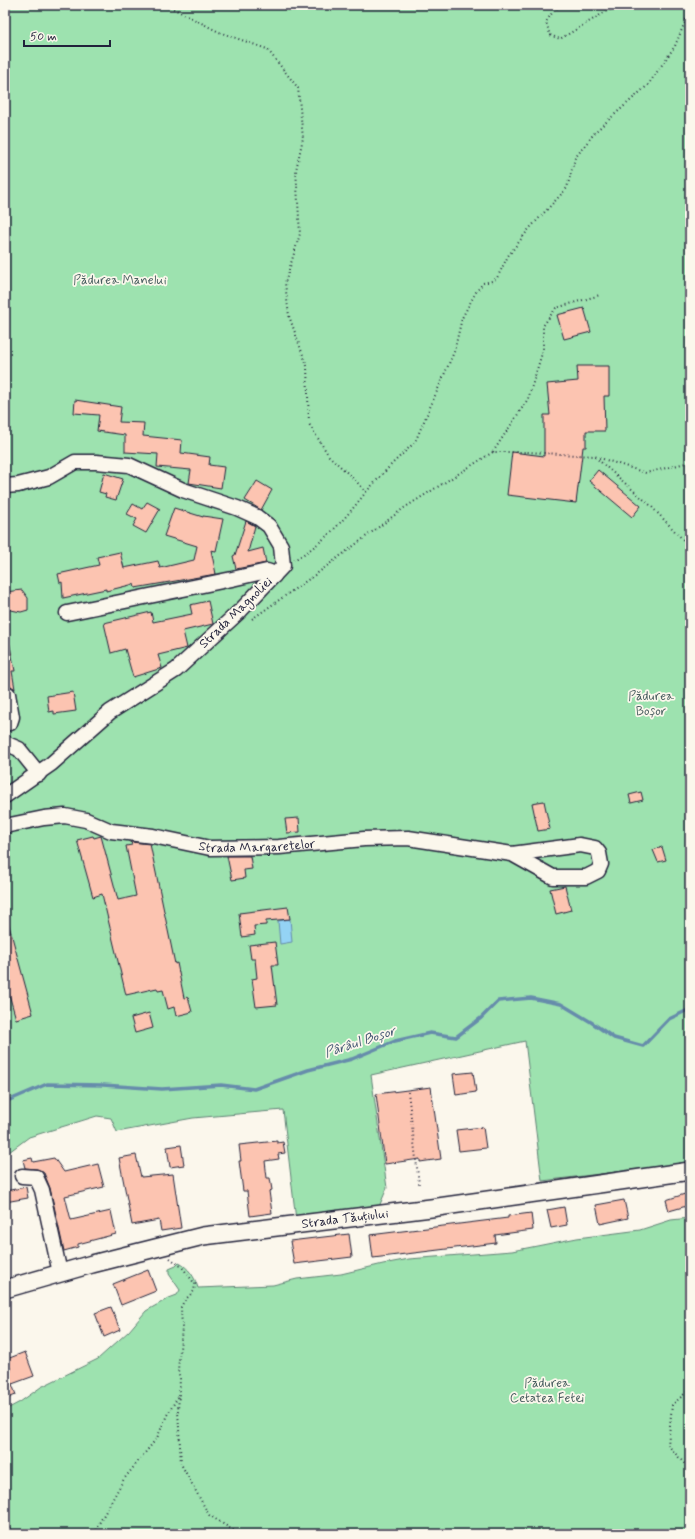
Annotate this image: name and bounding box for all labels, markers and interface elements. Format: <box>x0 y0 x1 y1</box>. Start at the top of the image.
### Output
scale bar <box>24 22 110 48</box>
text: 50 m <box>30 29 57 45</box>
park label: Pădurea Manelui <box>73 272 167 289</box>
street label: Strada Magnoliei <box>196 574 277 653</box>
park label: Pădurea Boșor <box>628 688 674 720</box>
street label: Strada Margaretelor <box>197 835 316 856</box>
water label: Pârâul Boșor <box>322 1021 400 1062</box>
street label: Strada Tăuțiului <box>300 1205 390 1232</box>
park label: Pădurea Cetatea Fetei <box>510 1375 584 1407</box>

